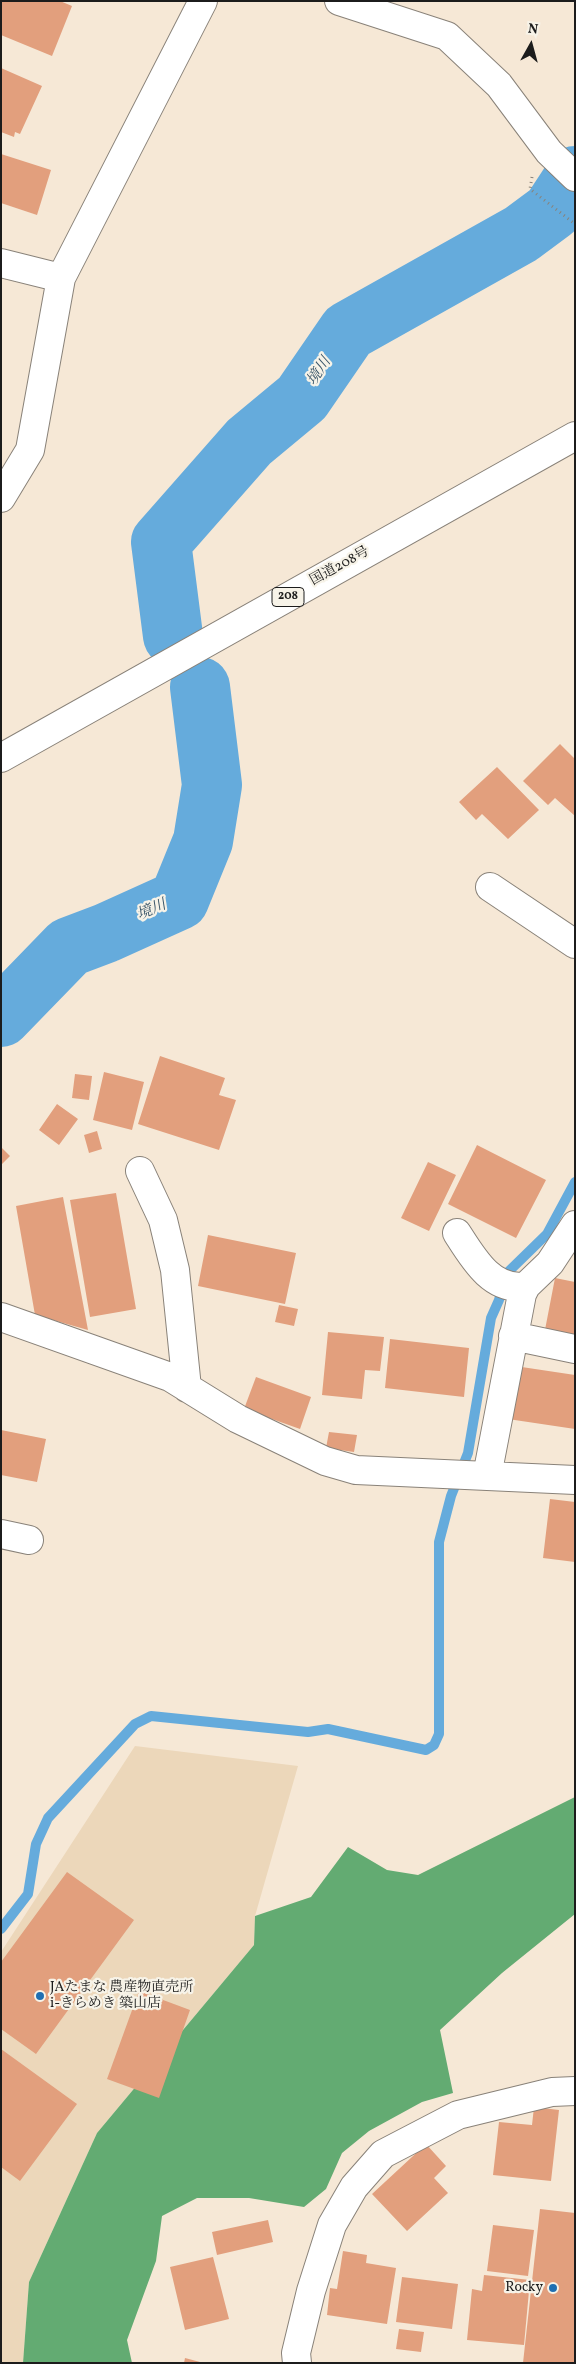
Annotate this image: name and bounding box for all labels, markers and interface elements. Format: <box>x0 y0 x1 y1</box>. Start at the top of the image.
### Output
north arrow <box>506 20 556 70</box>
text: N <box>527 20 539 40</box>
water label: 境川 <box>304 355 336 389</box>
street label: 国道208号 <box>308 544 372 590</box>
road number: 208 <box>272 588 304 606</box>
water label: 境川 <box>135 897 169 925</box>
place label: JAたまな 農産物直売所 i-きらめき 築山店 <box>50 1980 193 2012</box>
marker: JAたまな 農産物直売所 i-きらめき 築山店 <box>34 1990 46 2002</box>
place label: Rocky <box>505 2280 543 2296</box>
marker: Rocky <box>547 2282 559 2294</box>

